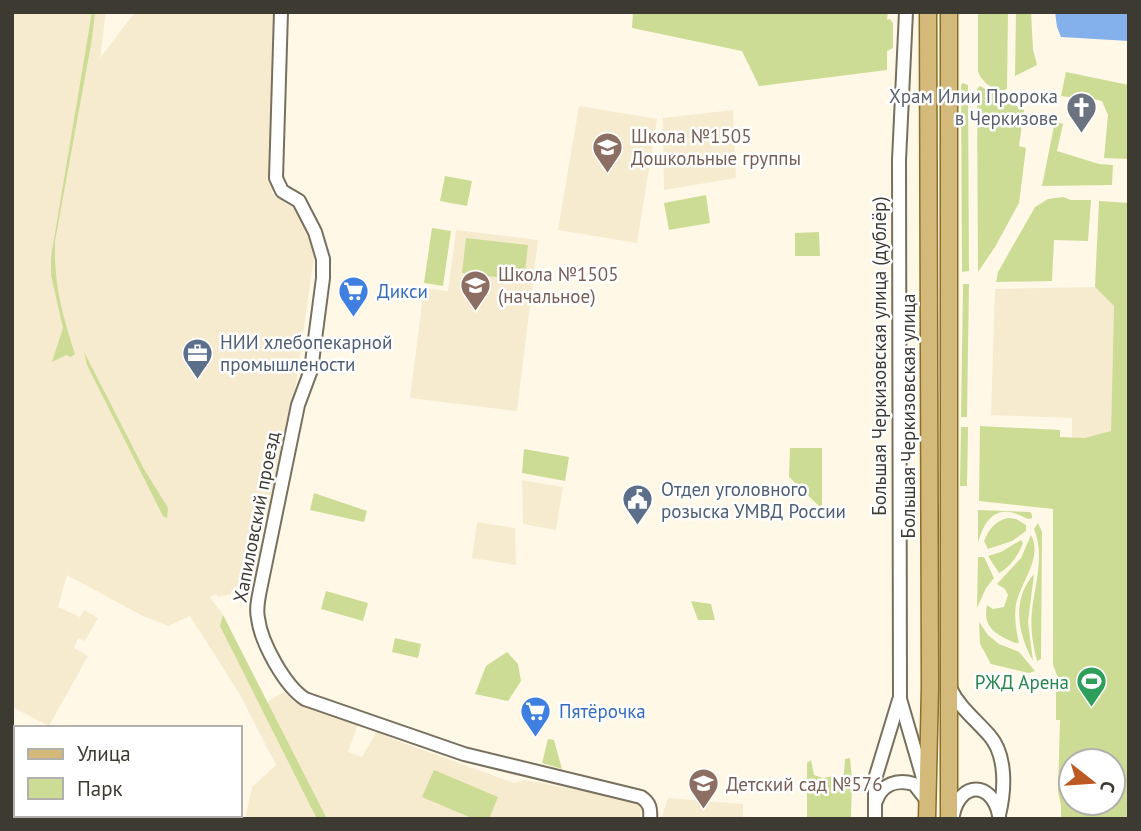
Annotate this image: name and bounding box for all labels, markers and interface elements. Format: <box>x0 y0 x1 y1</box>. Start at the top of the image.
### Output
place label: Храм Илии Пророка в Черкизове <box>889 84 1058 130</box>
church icon: Храм Илии Пророка в Черкизове <box>1064 90 1098 134</box>
place label: Школа №1505 Дошкольные группы <box>631 124 801 170</box>
school or university icon: Школа №1505 Дошкольные группы <box>591 130 625 174</box>
street label: Большая Черкизовская улица (дублёр) <box>867 196 891 516</box>
place label: Школа №1505 (начальное) <box>498 262 619 308</box>
school or university icon: Школа №1505 (начальное) <box>458 268 492 312</box>
supermarket icon: Дикси <box>337 274 371 318</box>
place label: Дикси <box>377 279 428 303</box>
street label: Большая Черкизовская улица <box>896 294 920 538</box>
place label: НИИ хлебопекарной промышлености <box>220 330 392 376</box>
office icon: НИИ хлебопекарной промышлености <box>180 336 214 380</box>
street label: Хапиловский проезд <box>228 430 284 604</box>
place label: Отдел уголовного розыска УМВД России <box>661 477 846 523</box>
public building icon: Отдел уголовного розыска УМВД России <box>621 483 655 527</box>
sports icon: РЖД Арена <box>1075 665 1109 709</box>
place label: РЖД Арена <box>975 670 1069 694</box>
supermarket icon: Пятёрочка <box>519 694 553 738</box>
place label: Пятёрочка <box>559 699 646 723</box>
legend <box>14 726 242 817</box>
text: Улица <box>77 740 131 767</box>
north arrow <box>1057 747 1127 817</box>
school or university icon: Детский сад №576 <box>686 767 720 811</box>
place label: Детский сад №576 <box>726 772 883 796</box>
text: Парк <box>77 775 123 802</box>
text: С <box>1095 778 1121 796</box>

